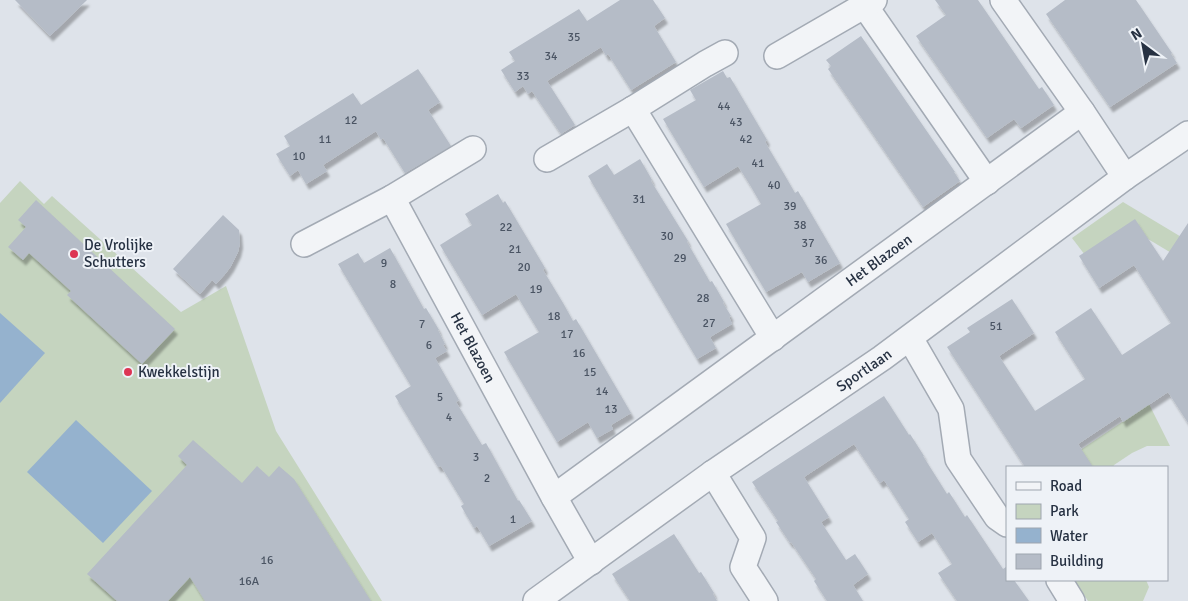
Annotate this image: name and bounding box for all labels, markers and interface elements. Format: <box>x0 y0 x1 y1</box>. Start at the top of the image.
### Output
north arrow <box>1118 20 1168 70</box>
text: N <box>1128 25 1145 44</box>
house number: 35 <box>568 30 580 45</box>
house number: 34 <box>545 49 558 64</box>
house number: 33 <box>517 69 529 84</box>
house number: 44 <box>718 99 731 114</box>
house number: 12 <box>345 113 357 128</box>
house number: 43 <box>730 115 742 130</box>
house number: 11 <box>319 132 331 147</box>
house number: 42 <box>740 132 752 147</box>
house number: 10 <box>293 149 305 164</box>
house number: 41 <box>752 156 764 171</box>
house number: 40 <box>768 178 780 193</box>
house number: 31 <box>633 192 645 207</box>
house number: 39 <box>784 199 796 214</box>
house number: 38 <box>794 218 806 233</box>
house number: 22 <box>500 220 512 235</box>
house number: 30 <box>661 229 673 244</box>
street label: Het Blazoen <box>842 230 915 290</box>
place label: De Vrolijke Schutters <box>84 236 153 271</box>
house number: 37 <box>802 236 814 251</box>
house number: 21 <box>509 242 521 257</box>
marker: De Vrolijke Schutters <box>68 248 80 260</box>
house number: 29 <box>674 251 686 266</box>
house number: 36 <box>815 253 827 268</box>
house number: 9 <box>381 256 387 271</box>
house number: 20 <box>518 260 530 275</box>
house number: 8 <box>390 277 396 292</box>
house number: 19 <box>530 282 542 297</box>
house number: 28 <box>697 291 709 306</box>
street label: Het Blazoen <box>447 309 499 386</box>
house number: 18 <box>548 309 560 324</box>
house number: 27 <box>703 316 715 331</box>
house number: 7 <box>419 317 425 332</box>
house number: 51 <box>990 319 1002 334</box>
house number: 17 <box>561 327 573 342</box>
house number: 6 <box>426 338 432 353</box>
street label: Sportlaan <box>833 345 895 395</box>
house number: 16 <box>573 346 585 361</box>
place label: Kwekkelstijn <box>138 363 220 381</box>
house number: 15 <box>584 365 596 380</box>
marker: Kwekkelstijn <box>122 366 134 378</box>
house number: 14 <box>596 384 609 399</box>
house number: 5 <box>437 390 443 405</box>
house number: 13 <box>605 402 617 417</box>
house number: 4 <box>446 410 453 425</box>
house number: 3 <box>473 450 479 465</box>
legend <box>1006 466 1168 581</box>
house number: 2 <box>484 471 490 486</box>
text: Road <box>1050 477 1082 495</box>
text: Park <box>1050 502 1079 520</box>
house number: 1 <box>510 512 516 527</box>
text: Water <box>1050 527 1088 545</box>
text: Building <box>1050 552 1104 570</box>
house number: 16 <box>261 553 273 568</box>
house number: 16A <box>239 574 260 589</box>

